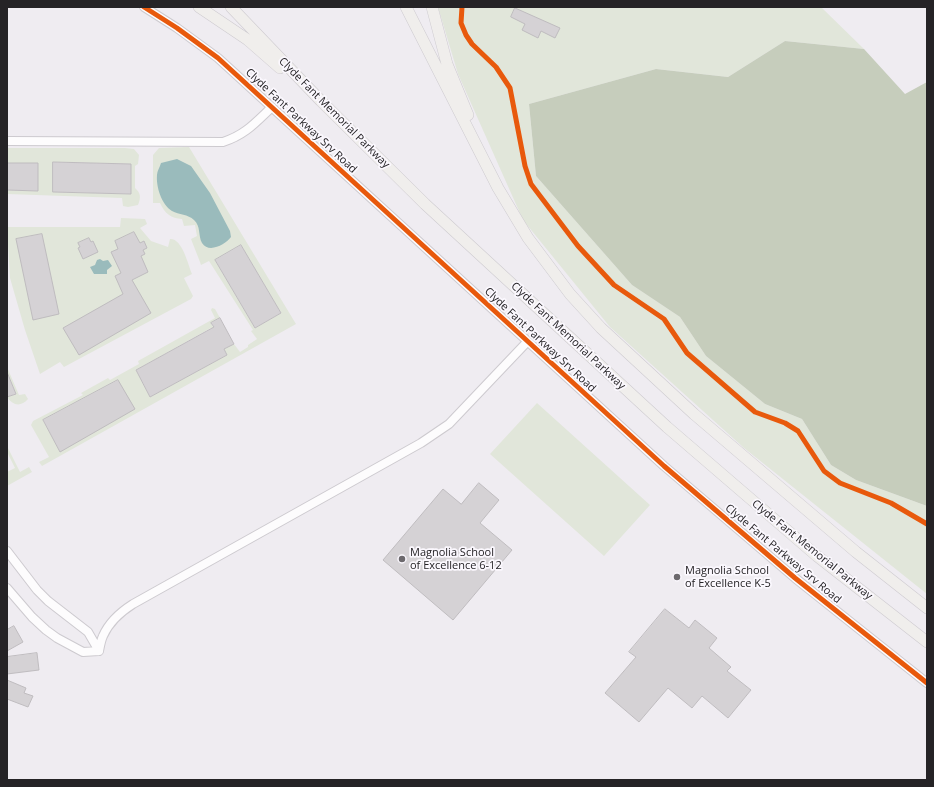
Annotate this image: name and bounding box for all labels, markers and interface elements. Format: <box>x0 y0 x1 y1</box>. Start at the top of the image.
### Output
street label: Clyde Fant Memorial Parkway <box>276 55 392 171</box>
street label: Clyde Fant Parkway Srv Road <box>243 66 359 176</box>
street label: Clyde Fant Memorial Parkway <box>508 280 628 392</box>
street label: Clyde Fant Parkway Srv Road <box>482 285 598 395</box>
street label: Clyde Fant Memorial Parkway <box>749 497 875 603</box>
street label: Clyde Fant Parkway Srv Road <box>722 502 844 606</box>
place label: Magnolia School of Excellence 6-12 <box>410 546 502 572</box>
marker: Magnolia School of Excellence 6-12 <box>397 554 407 564</box>
place label: Magnolia School of Excellence K-5 <box>685 564 771 590</box>
marker: Magnolia School of Excellence K-5 <box>672 572 682 582</box>

